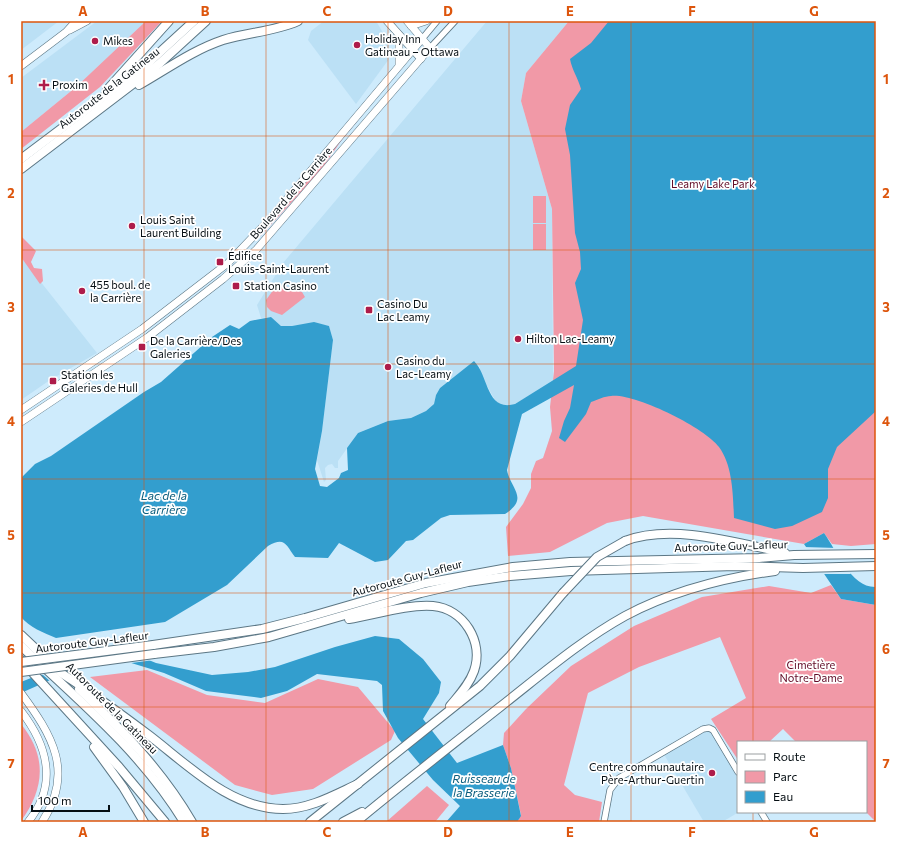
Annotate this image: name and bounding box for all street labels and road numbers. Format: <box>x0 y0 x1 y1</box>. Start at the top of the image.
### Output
street label: Autoroute de la Gatineau <box>56 44 162 131</box>
street label: Boulevard de la Carrière <box>247 144 334 241</box>
street label: Autoroute Guy-Lafleur <box>674 537 789 554</box>
street label: Autoroute Guy-Lafleur <box>350 556 464 599</box>
street label: Autoroute Guy-Lafleur <box>35 628 150 655</box>
street label: Autoroute de la Gatineau <box>64 659 161 756</box>

